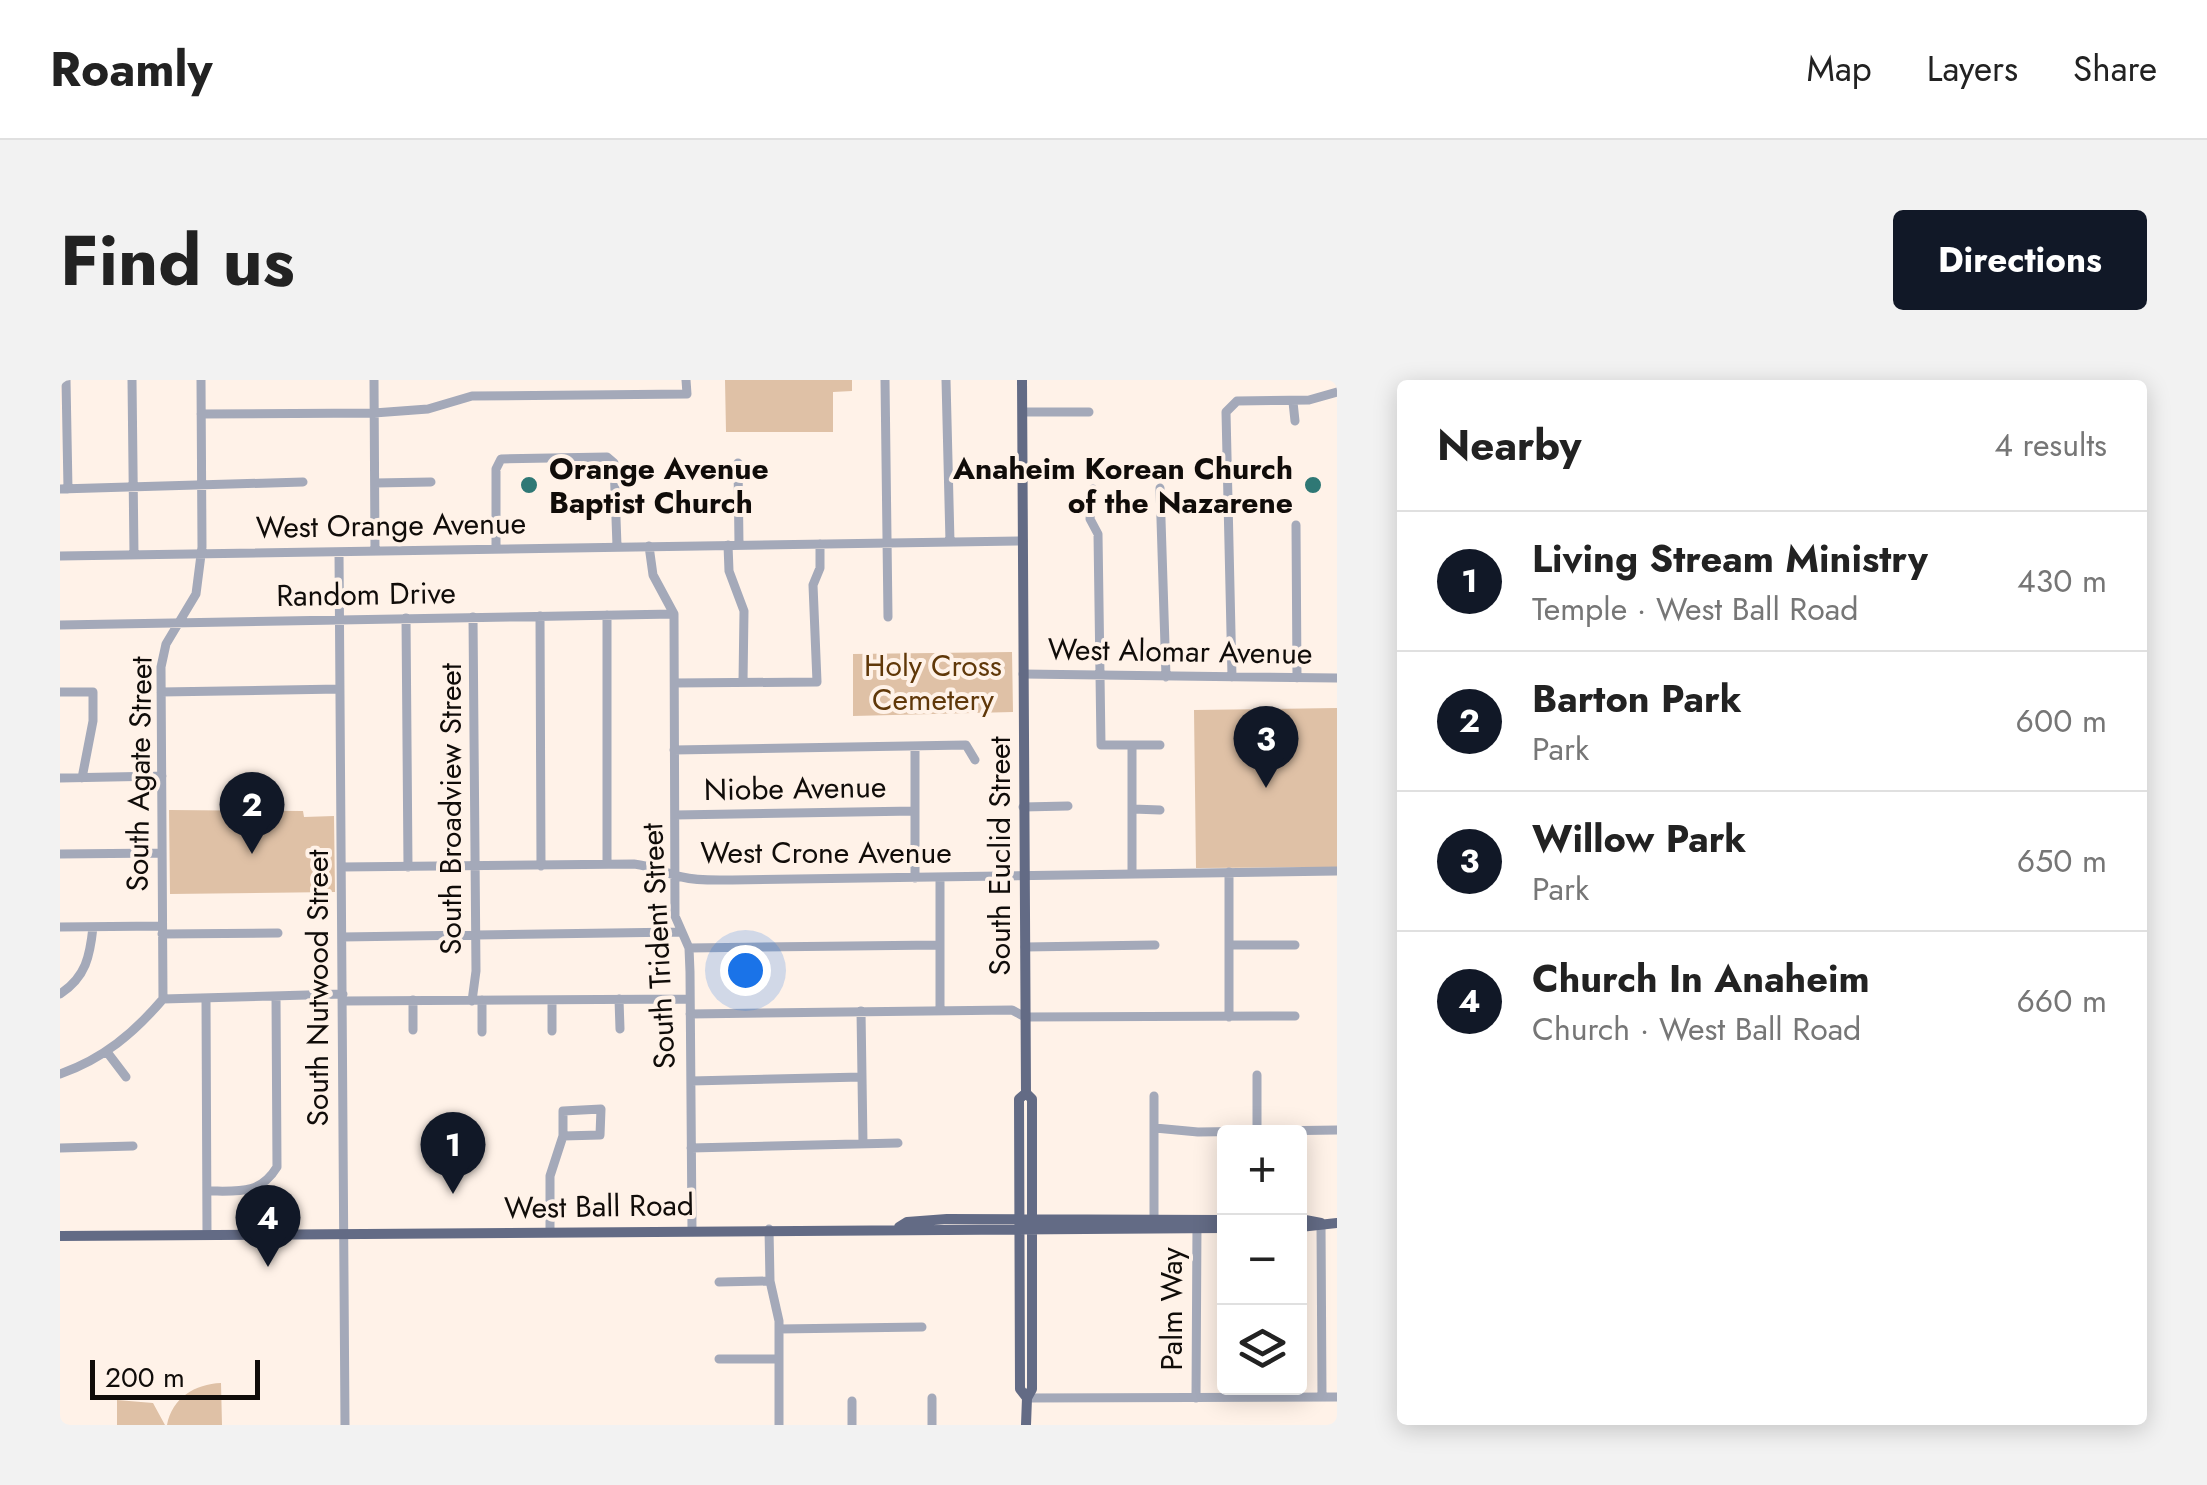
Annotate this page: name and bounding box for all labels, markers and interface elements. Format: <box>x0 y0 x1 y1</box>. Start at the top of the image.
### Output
text: Roamly <box>50 35 213 104</box>
text: Map <box>1807 44 1872 94</box>
text: Layers <box>1927 44 2018 94</box>
text: Share <box>2073 44 2157 94</box>
text: Find us <box>60 210 295 311</box>
button: Directions <box>1893 210 2147 310</box>
text: Nearby <box>1437 415 1581 476</box>
text: 4 results <box>1994 422 2107 468</box>
place label: Orange Avenue Baptist Church <box>549 447 769 524</box>
place label: Anaheim Korean Church of the Nazarene <box>952 447 1293 524</box>
marker: Orange Avenue Baptist Church <box>518 474 540 496</box>
marker: Anaheim Korean Church of the Nazarene <box>1302 474 1324 496</box>
street label: West Orange Avenue <box>256 501 526 549</box>
text: Living Stream Ministry <box>1532 531 1928 586</box>
text: 1 <box>1461 558 1478 604</box>
text: 430 m <box>2017 558 2107 604</box>
street label: Random Drive <box>276 571 456 617</box>
text: Temple · West Ball Road <box>1532 586 1858 632</box>
street label: West Alomar Avenue <box>1047 627 1313 675</box>
park label: Holy Cross Cemetery <box>864 644 1002 721</box>
street label: South Agate Street <box>115 655 163 892</box>
street label: South Broadview Street <box>429 662 472 955</box>
text: Barton Park <box>1532 671 1742 726</box>
text: 2 <box>1459 698 1480 744</box>
text: 600 m <box>2016 698 2107 744</box>
pin: 3 <box>1234 706 1298 788</box>
text: Park <box>1532 726 1589 772</box>
street label: South Euclid Street <box>978 735 1021 976</box>
street label: Niobe Avenue <box>703 765 887 811</box>
pin: 2 <box>220 772 284 854</box>
text: Willow Park <box>1532 811 1746 866</box>
street label: South Trident Street <box>630 821 686 1070</box>
street label: West Crone Avenue <box>700 831 952 874</box>
text: 3 <box>1460 838 1479 884</box>
text: 650 m <box>2017 838 2107 884</box>
street label: South Nutwood Street <box>296 849 339 1127</box>
text: Park <box>1532 866 1589 912</box>
your location <box>720 945 771 996</box>
text: Church In Anaheim <box>1532 951 1870 1006</box>
text: 4 <box>1458 978 1481 1024</box>
text: 660 m <box>2016 978 2107 1024</box>
text: Church · West Ball Road <box>1532 1006 1861 1052</box>
pin: 1 <box>420 1112 486 1194</box>
map controls <box>1217 1125 1307 1395</box>
button: + <box>1217 1125 1307 1215</box>
street label: West Ball Road <box>504 1183 694 1229</box>
pin: 4 <box>236 1184 300 1267</box>
button: − <box>1217 1215 1307 1305</box>
street label: Palm Way <box>1150 1246 1193 1371</box>
button: layers <box>1217 1305 1307 1395</box>
scale bar <box>90 1355 260 1400</box>
text: 200 m <box>105 1357 185 1398</box>

